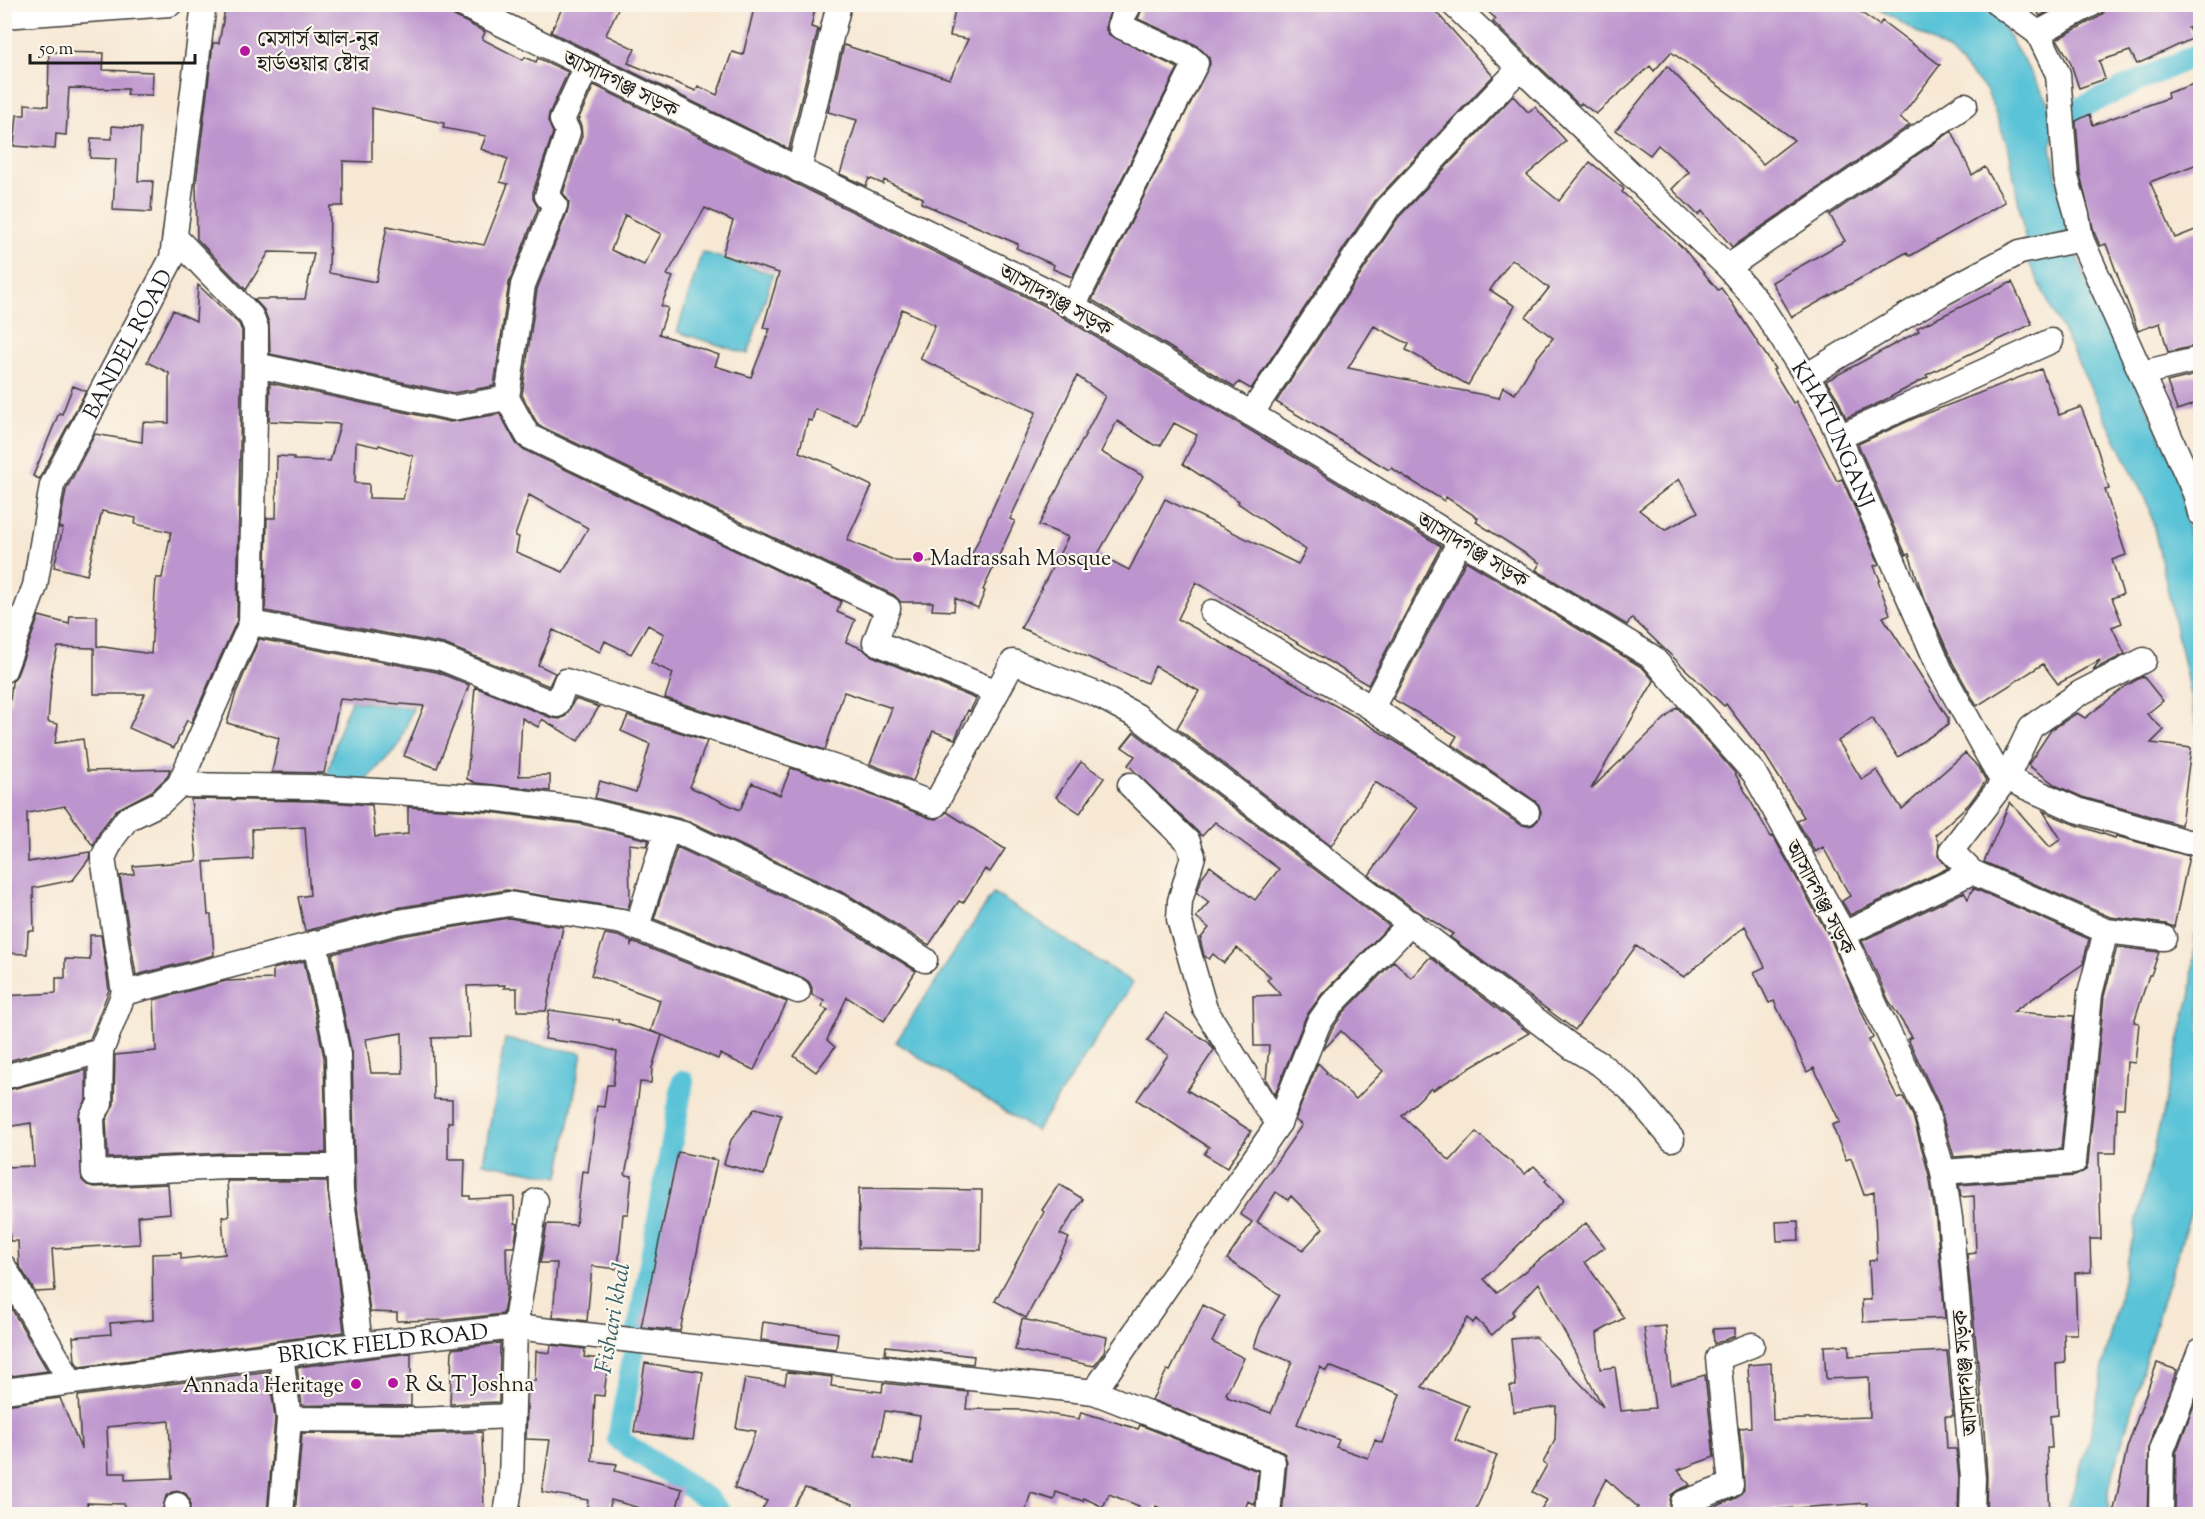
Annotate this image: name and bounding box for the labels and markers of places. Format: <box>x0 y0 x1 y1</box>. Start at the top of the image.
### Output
place label: মেসার্স আল-নুর হার্ডওয়ার ষ্টোর <box>256 25 379 82</box>
marker: মেসার্স আল-নুর হার্ডওয়ার ষ্টোর <box>238 44 252 58</box>
place label: Madrassah Mosque <box>930 544 1111 576</box>
marker: Madrassah Mosque <box>911 550 925 564</box>
place label: R & T Joshna <box>405 1370 534 1402</box>
place label: Annada Heritage <box>183 1371 344 1403</box>
marker: R & T Joshna <box>386 1376 400 1390</box>
marker: Annada Heritage <box>349 1377 363 1391</box>

